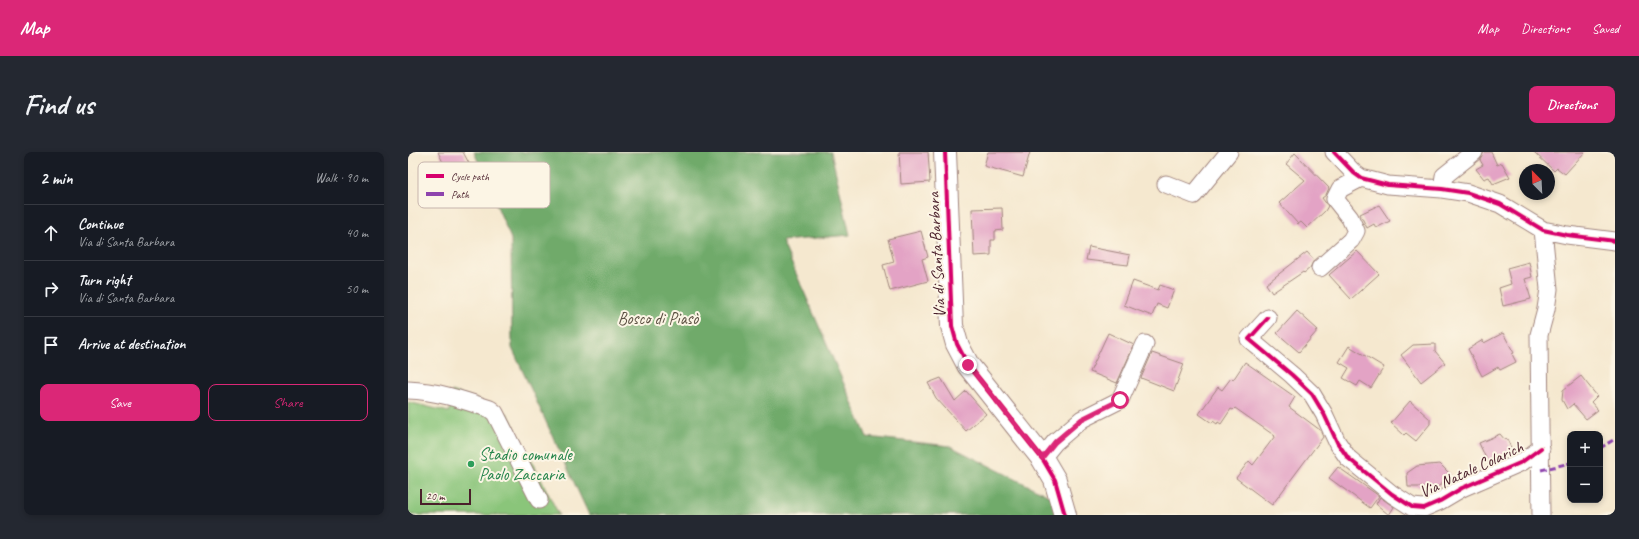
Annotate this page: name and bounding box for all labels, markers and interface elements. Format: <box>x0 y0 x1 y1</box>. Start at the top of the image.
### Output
text: Map <box>20 16 50 40</box>
text: Map <box>1478 20 1499 37</box>
text: Directions <box>1521 20 1570 37</box>
text: Saved <box>1592 20 1619 37</box>
button: Directions <box>1529 86 1615 123</box>
text: Find us <box>24 87 94 122</box>
legend <box>418 162 550 208</box>
north arrow <box>1519 164 1555 200</box>
text: 2 min <box>40 168 73 189</box>
text: Cycle path <box>451 169 490 183</box>
text: Walk · 90 m <box>315 170 368 186</box>
text: Path <box>451 187 470 201</box>
street label: Via di Santa Barbara <box>923 190 950 318</box>
text: Continue <box>78 215 123 234</box>
icon: ahead <box>40 222 62 244</box>
text: 40 m <box>346 225 368 241</box>
text: Via di Santa Barbara <box>78 234 174 250</box>
text: Turn right <box>78 271 131 290</box>
icon: right <box>40 278 62 300</box>
text: 50 m <box>346 281 368 297</box>
text: Via di Santa Barbara <box>78 290 174 306</box>
park label: Bosco di Piasò <box>618 308 699 329</box>
icon: arrive <box>40 334 62 356</box>
text: Arrive at destination <box>78 335 185 354</box>
route end <box>959 356 977 374</box>
button: Save <box>40 384 200 421</box>
button: Share <box>208 384 368 421</box>
route start <box>1111 391 1129 409</box>
map controls <box>1567 431 1603 503</box>
button: + <box>1567 431 1603 467</box>
street label: Via Natale Colarich <box>1416 436 1527 503</box>
place label: Stadio comunale Paolo Zaccaria <box>479 444 573 485</box>
marker: Stadio comunale Paolo Zaccaria <box>466 459 476 469</box>
button: − <box>1567 467 1603 503</box>
scale bar <box>420 487 471 506</box>
text: 20 m <box>426 489 445 503</box>

